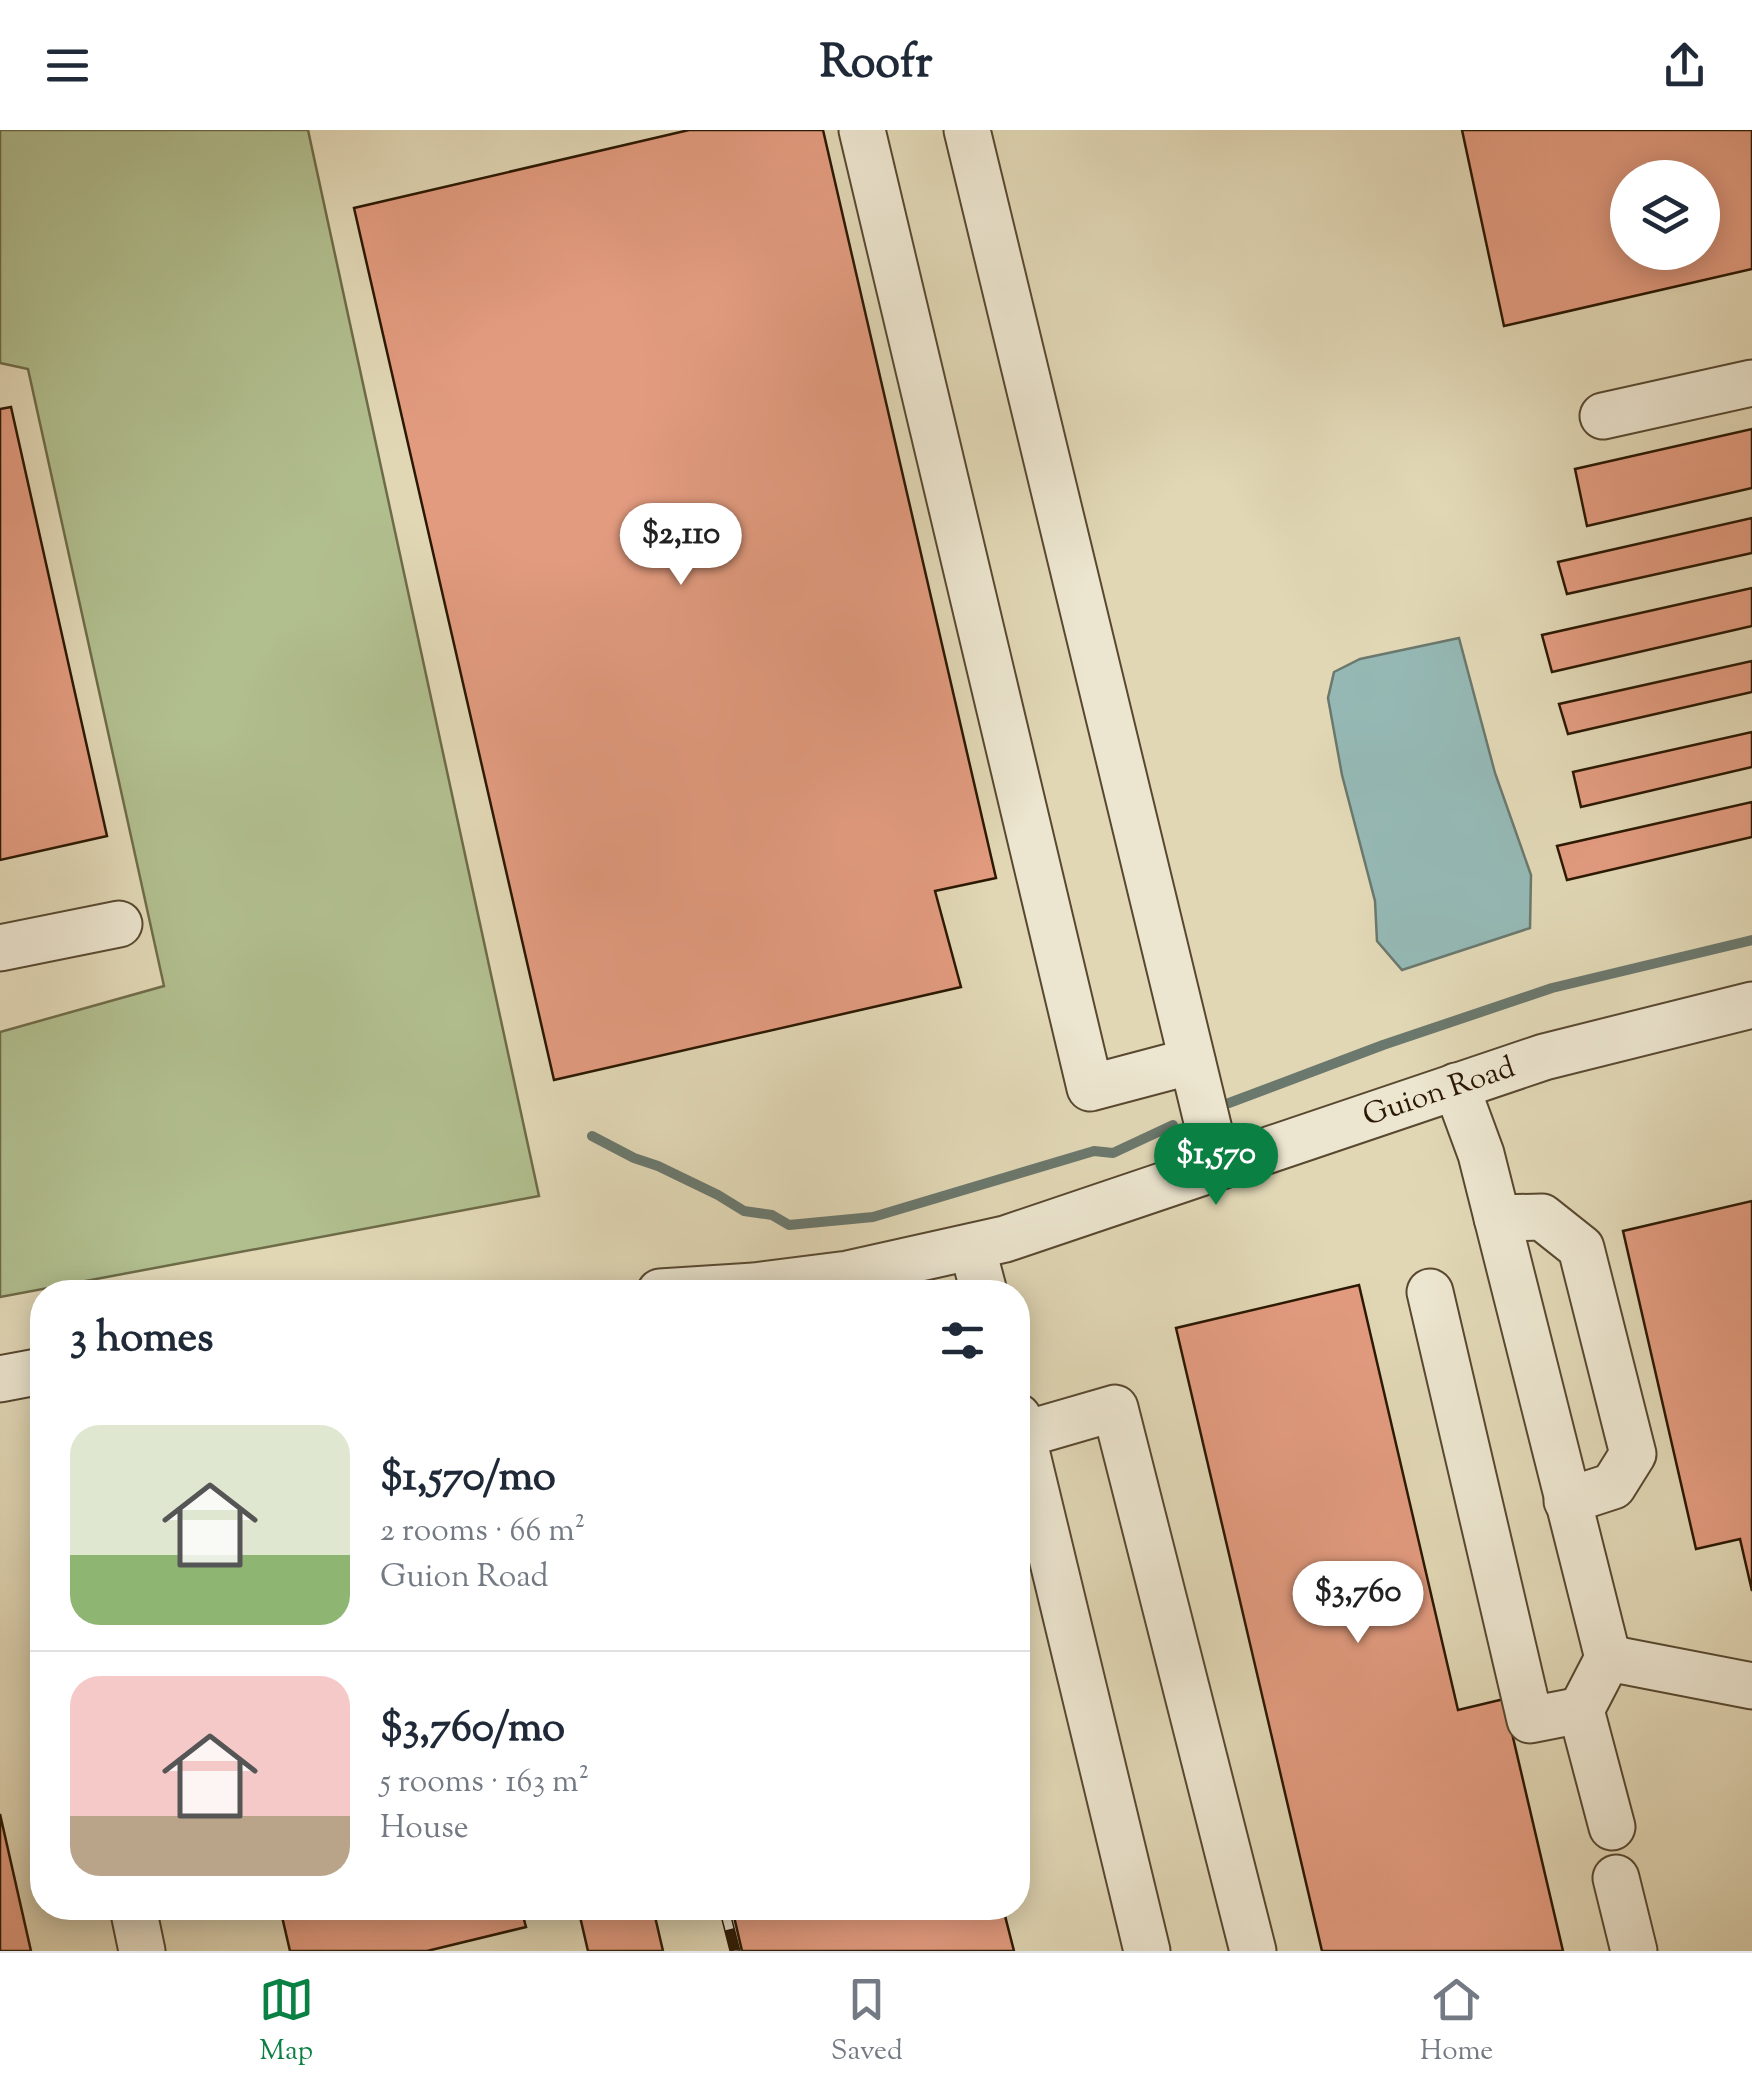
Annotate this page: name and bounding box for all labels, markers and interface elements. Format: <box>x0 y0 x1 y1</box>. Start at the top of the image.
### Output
text: Roofr <box>820 33 932 98</box>
icon: menu <box>40 38 95 93</box>
icon: share <box>1657 38 1712 93</box>
map controls <box>1610 160 1720 270</box>
button: layers <box>1610 160 1720 270</box>
pin: $2,110 <box>600 503 762 588</box>
text: $2,110 <box>642 512 720 558</box>
street label: Guion Road <box>1357 1047 1521 1138</box>
pin: $1,570 <box>1135 1123 1297 1208</box>
text: $1,570 <box>1176 1132 1256 1178</box>
text: 3 homes <box>70 1310 214 1370</box>
icon: filters <box>935 1313 990 1368</box>
text: $1,570/mo <box>380 1449 556 1509</box>
icon: home <box>150 1465 270 1585</box>
text: 2 rooms · 66 m² <box>380 1509 585 1555</box>
text: Guion Road <box>380 1555 549 1601</box>
pin: $3,760 <box>1277 1561 1439 1646</box>
text: $3,760 <box>1315 1570 1401 1616</box>
text: $3,760/mo <box>380 1700 565 1760</box>
icon: home <box>150 1716 270 1836</box>
text: 5 rooms · 163 m² <box>380 1760 589 1806</box>
text: House <box>380 1806 469 1852</box>
tab: Map <box>259 1972 314 2072</box>
tab: Saved <box>831 1972 903 2072</box>
tab: Home <box>1420 1972 1493 2072</box>

